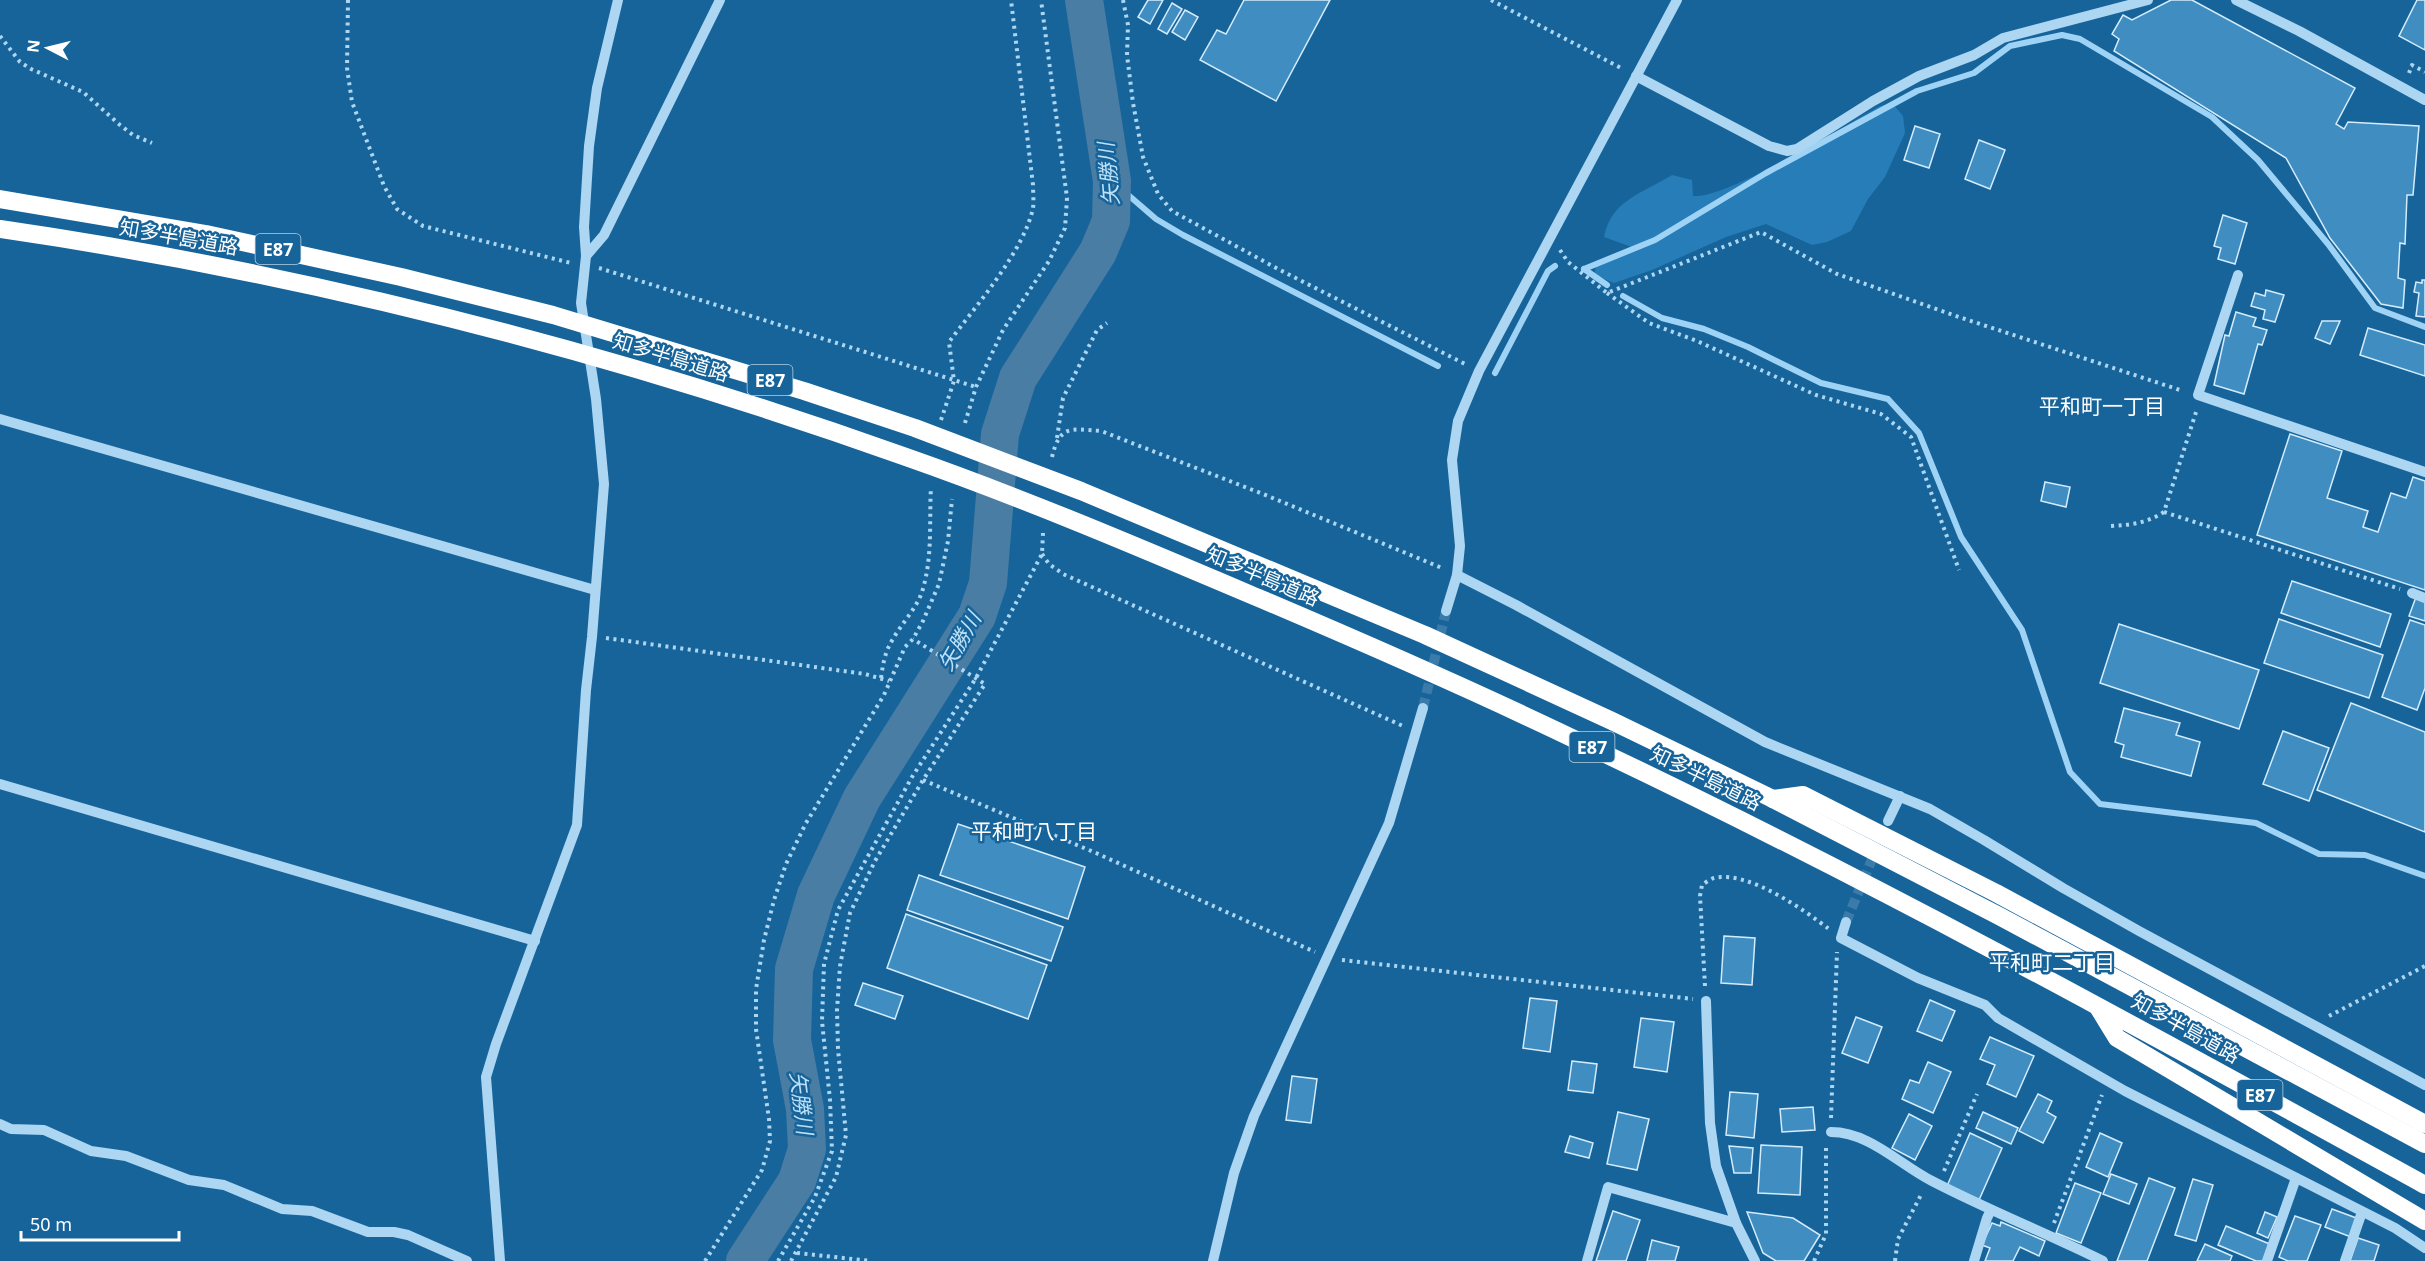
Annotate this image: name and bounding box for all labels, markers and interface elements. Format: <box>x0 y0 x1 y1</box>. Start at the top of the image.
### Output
north arrow <box>18 18 78 78</box>
text: N <box>21 38 45 54</box>
water label: 矢勝川 <box>1091 139 1125 207</box>
street label: 知多半島道路 <box>118 213 240 261</box>
road number: E87 <box>256 234 300 264</box>
street label: 知多半島道路 <box>610 327 732 387</box>
road number: E87 <box>748 365 792 395</box>
district label: 平和町一丁目 <box>2039 392 2165 420</box>
street label: 知多半島道路 <box>1202 540 1324 612</box>
water label: 矢勝川 <box>931 605 988 675</box>
road number: E87 <box>1570 732 1614 762</box>
street label: 知多半島道路 <box>1646 740 1766 816</box>
district label: 平和町八丁目 <box>971 817 1097 845</box>
district label: 平和町二丁目 <box>1989 948 2115 976</box>
street label: 知多半島道路 <box>2127 987 2245 1069</box>
water label: 矢勝川 <box>784 1070 820 1138</box>
road number: E87 <box>2238 1080 2282 1110</box>
scale bar <box>21 1204 178 1242</box>
text: 50 m <box>30 1212 72 1236</box>

